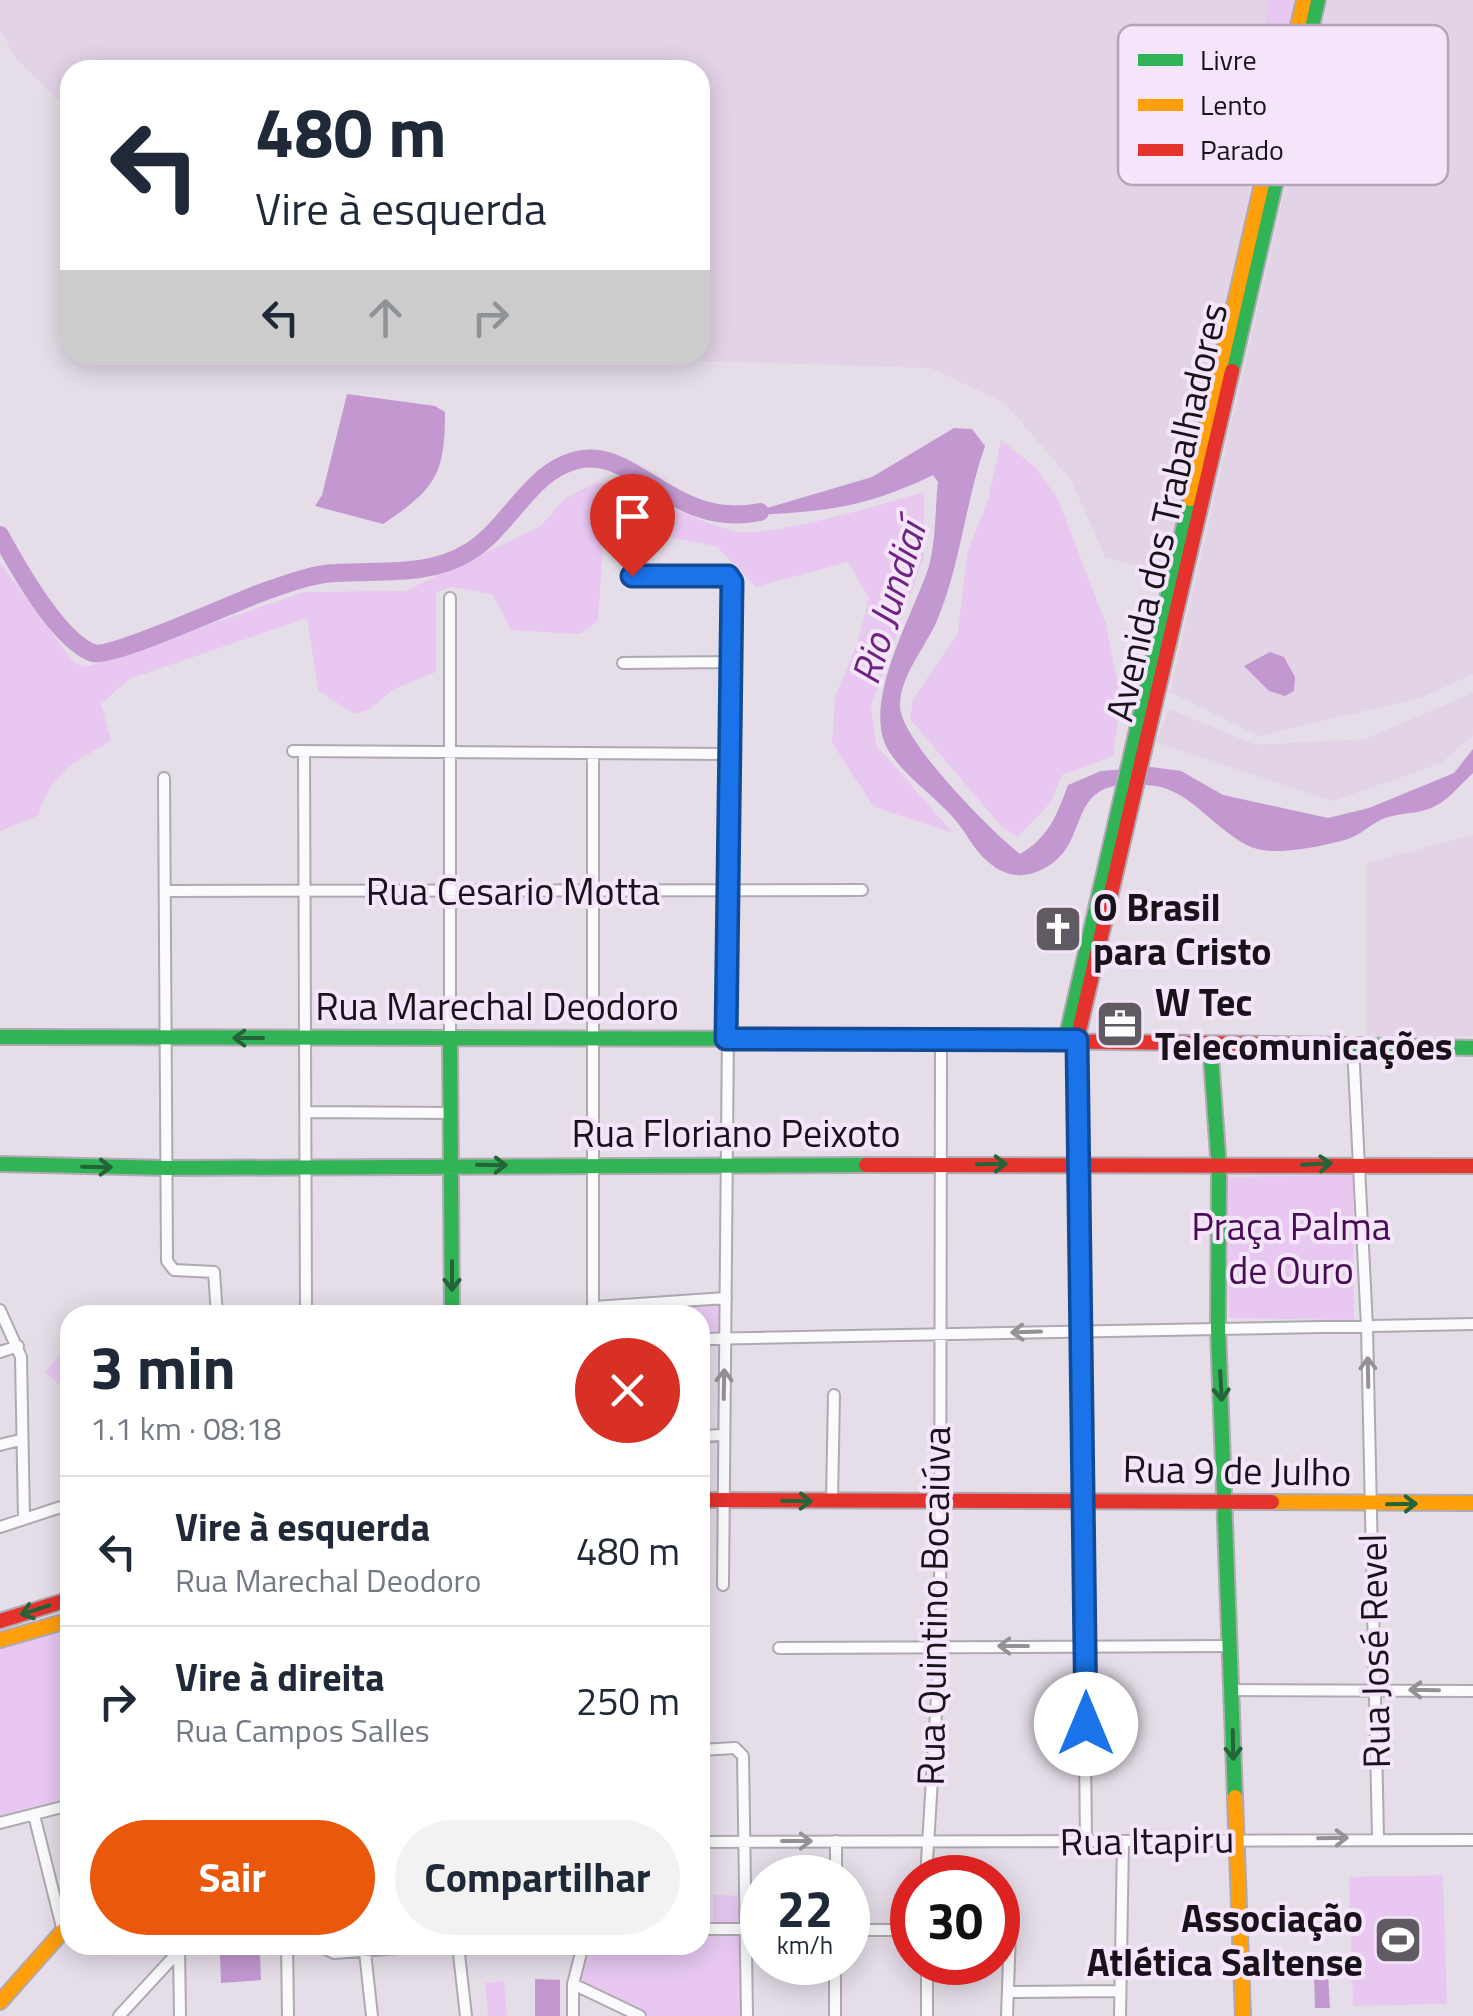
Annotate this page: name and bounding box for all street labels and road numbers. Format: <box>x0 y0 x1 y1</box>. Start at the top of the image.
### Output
street label: Avenida dos Trabalhadores <box>1090 297 1242 727</box>
street label: Rua Cesario Motta <box>366 862 660 920</box>
street label: Rua Marechal Deodoro <box>315 977 679 1035</box>
street label: Rua Floriano Peixoto <box>572 1104 900 1162</box>
street label: Rua Quintino Bocaiúva <box>901 1426 965 1786</box>
street label: Rua 9 de Julho <box>1122 1439 1352 1501</box>
street label: Rua José Revel <box>1343 1533 1405 1769</box>
street label: Rua Itapiru <box>1059 1809 1235 1871</box>

